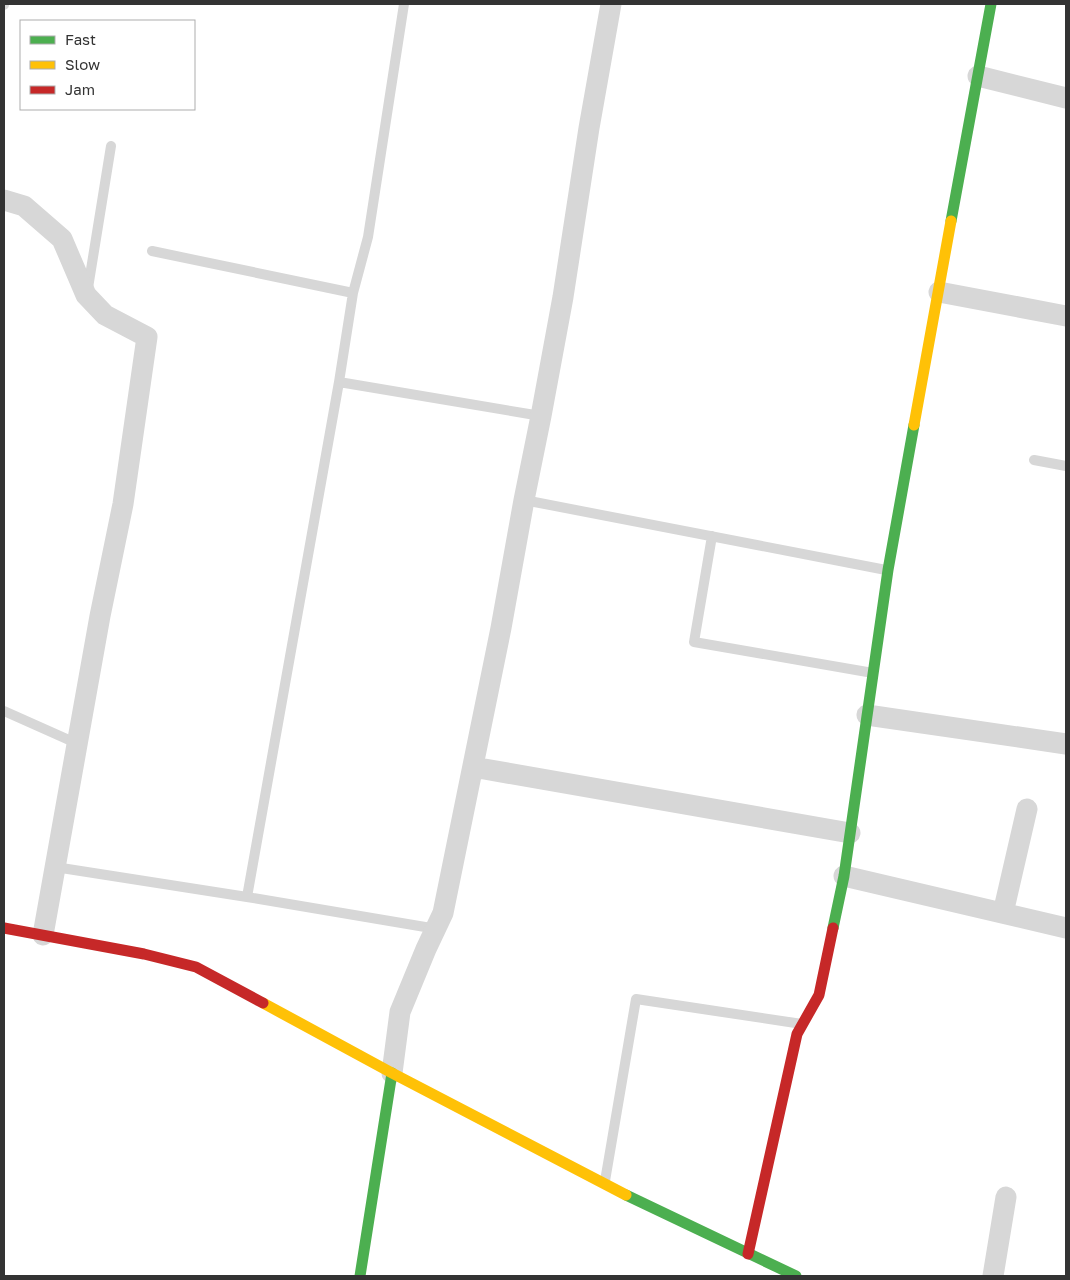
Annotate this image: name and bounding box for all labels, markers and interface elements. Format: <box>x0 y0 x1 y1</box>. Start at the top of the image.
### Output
legend <box>20 20 195 110</box>
text: Fast <box>65 30 96 48</box>
text: Slow <box>65 55 100 73</box>
text: Jam <box>65 80 95 98</box>

